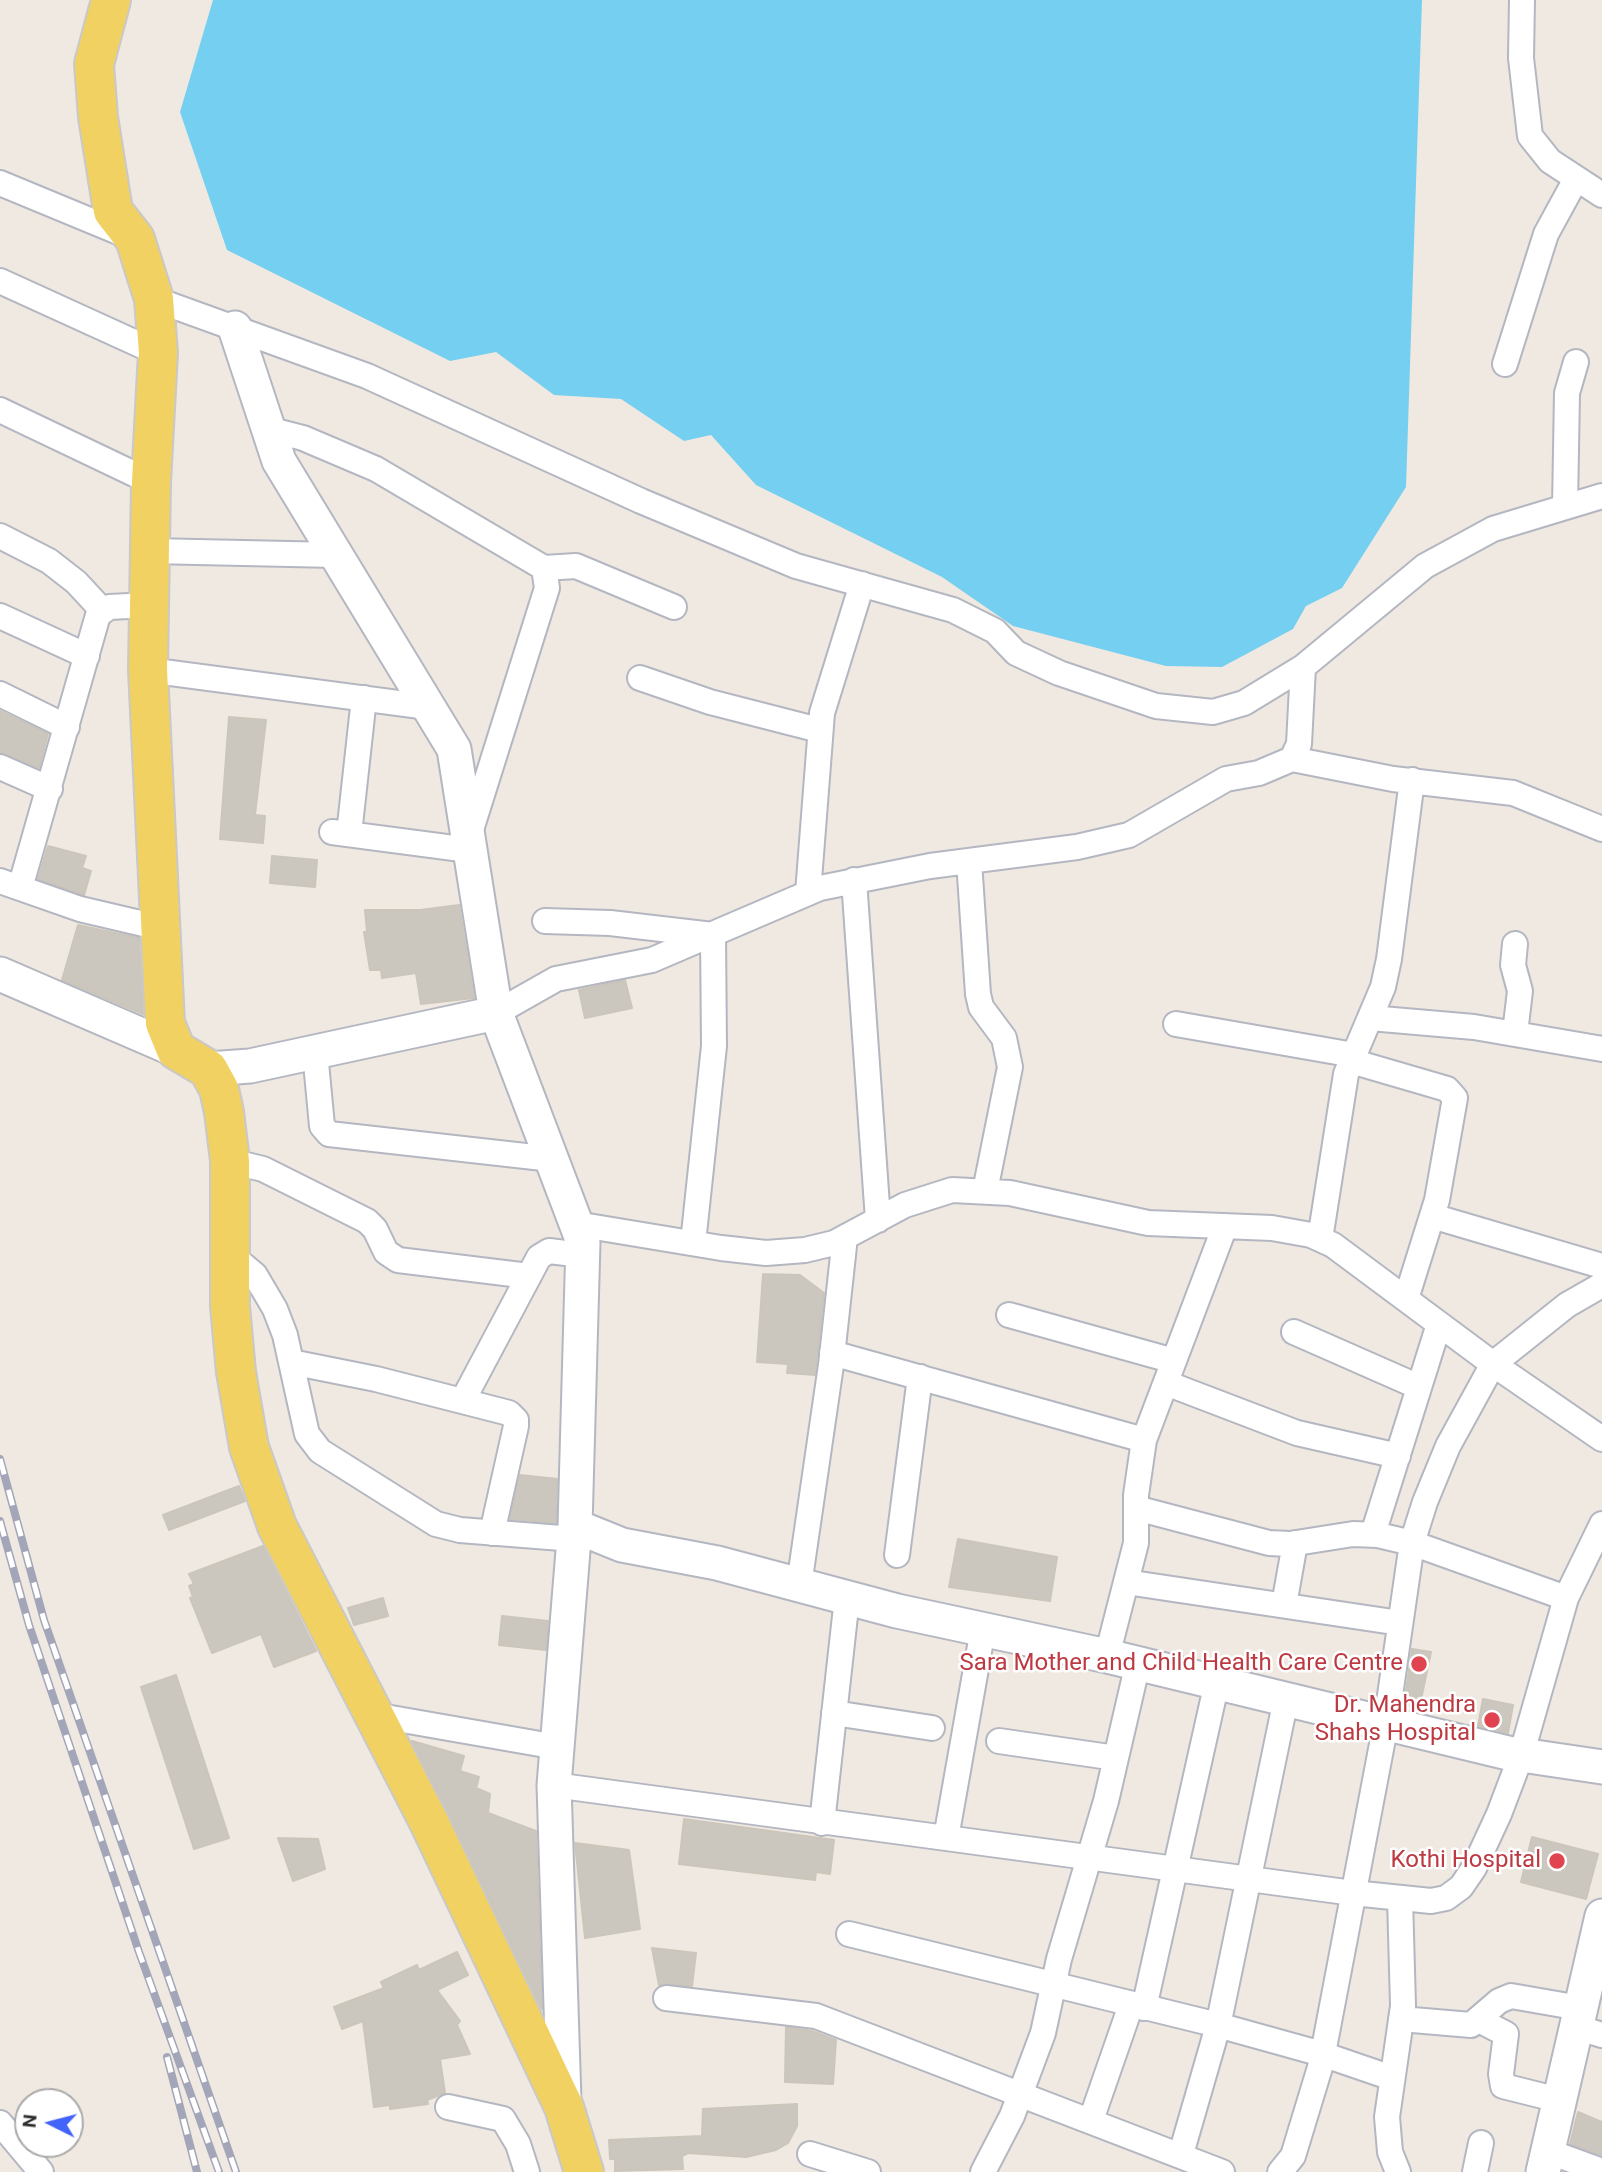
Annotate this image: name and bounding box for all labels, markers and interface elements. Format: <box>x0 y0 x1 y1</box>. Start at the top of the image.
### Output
place label: Sara Mother and Child Health Care Centre <box>960 1650 1403 1678</box>
marker: Sara Mother and Child Health Care Centre <box>1409 1654 1429 1674</box>
place label: Dr. Mahendra Shahs Hospital <box>1315 1692 1476 1748</box>
marker: Dr. Mahendra Shahs Hospital <box>1482 1710 1502 1730</box>
place label: Kothi Hospital <box>1390 1847 1541 1875</box>
marker: Kothi Hospital <box>1547 1851 1567 1871</box>
north arrow <box>14 2088 84 2158</box>
text: N <box>17 2113 42 2129</box>

